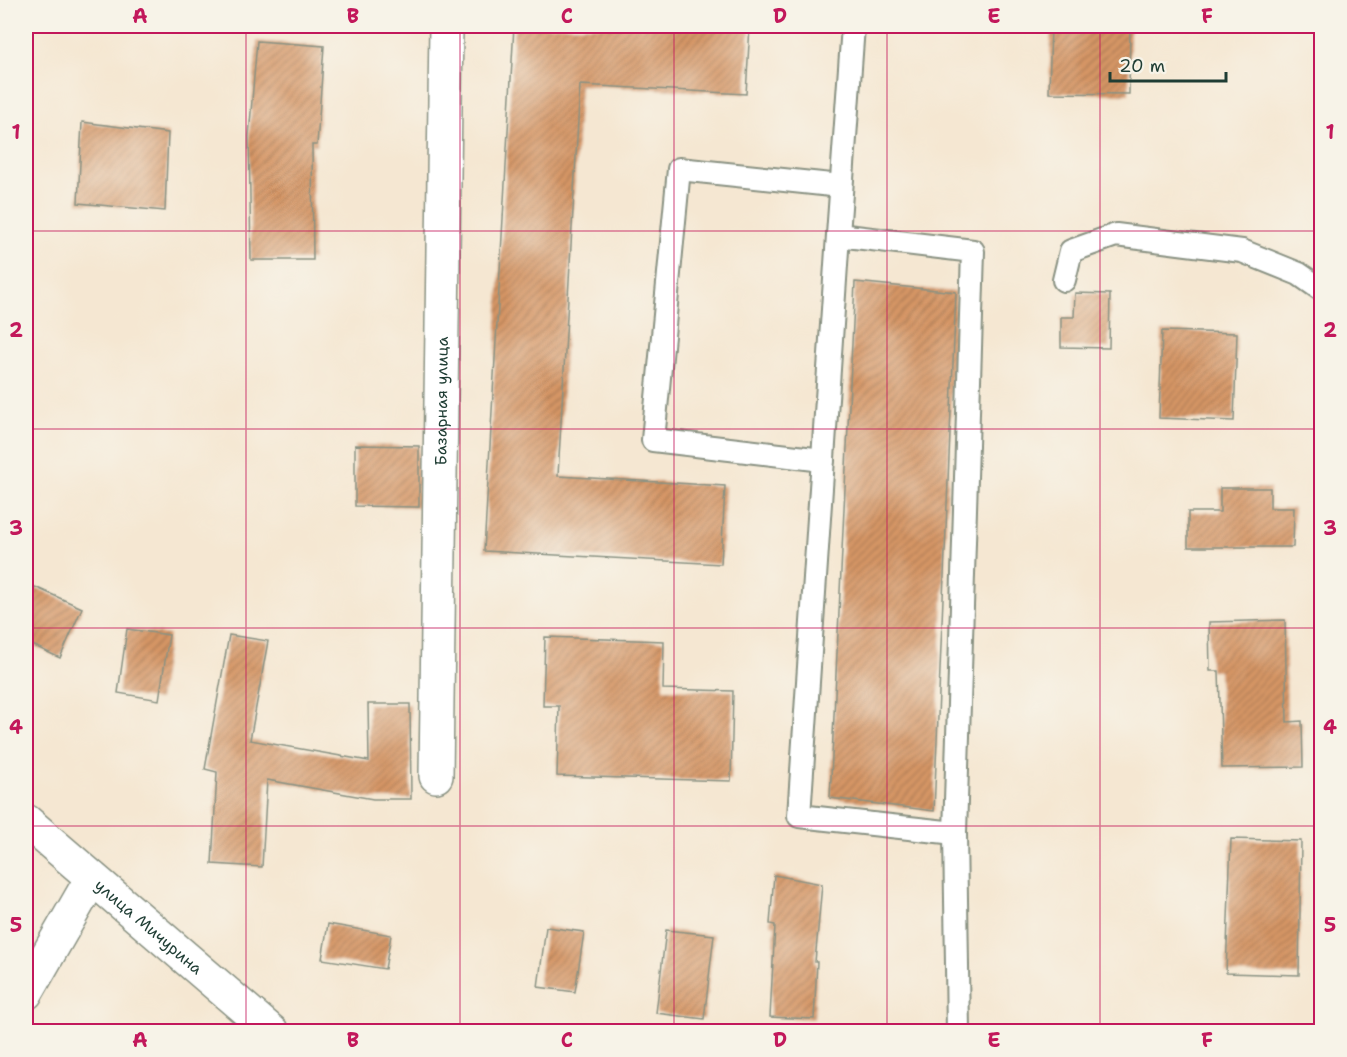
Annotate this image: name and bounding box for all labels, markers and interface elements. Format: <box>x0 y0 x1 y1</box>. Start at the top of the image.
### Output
text: A <box>132 3 148 29</box>
text: B <box>347 3 359 29</box>
text: C <box>561 3 573 29</box>
text: D <box>773 3 787 29</box>
text: E <box>987 3 1001 29</box>
text: F <box>1201 3 1213 29</box>
scale bar <box>1110 45 1226 83</box>
text: 20 m <box>1119 54 1165 78</box>
text: 1 <box>11 119 21 145</box>
text: 1 <box>1325 119 1335 145</box>
text: 2 <box>9 317 23 343</box>
text: 2 <box>1323 317 1337 343</box>
street label: Базарная улица <box>430 336 452 466</box>
text: 3 <box>9 515 23 541</box>
text: 3 <box>1323 515 1337 541</box>
text: 4 <box>9 714 23 740</box>
text: 4 <box>1323 714 1337 740</box>
street label: улица Мичурина <box>91 874 207 979</box>
text: 5 <box>10 912 22 938</box>
text: 5 <box>1324 912 1336 938</box>
text: A <box>132 1027 148 1053</box>
text: B <box>347 1027 359 1053</box>
text: C <box>561 1027 573 1053</box>
text: D <box>773 1027 787 1053</box>
text: E <box>987 1027 1001 1053</box>
text: F <box>1201 1027 1213 1053</box>

